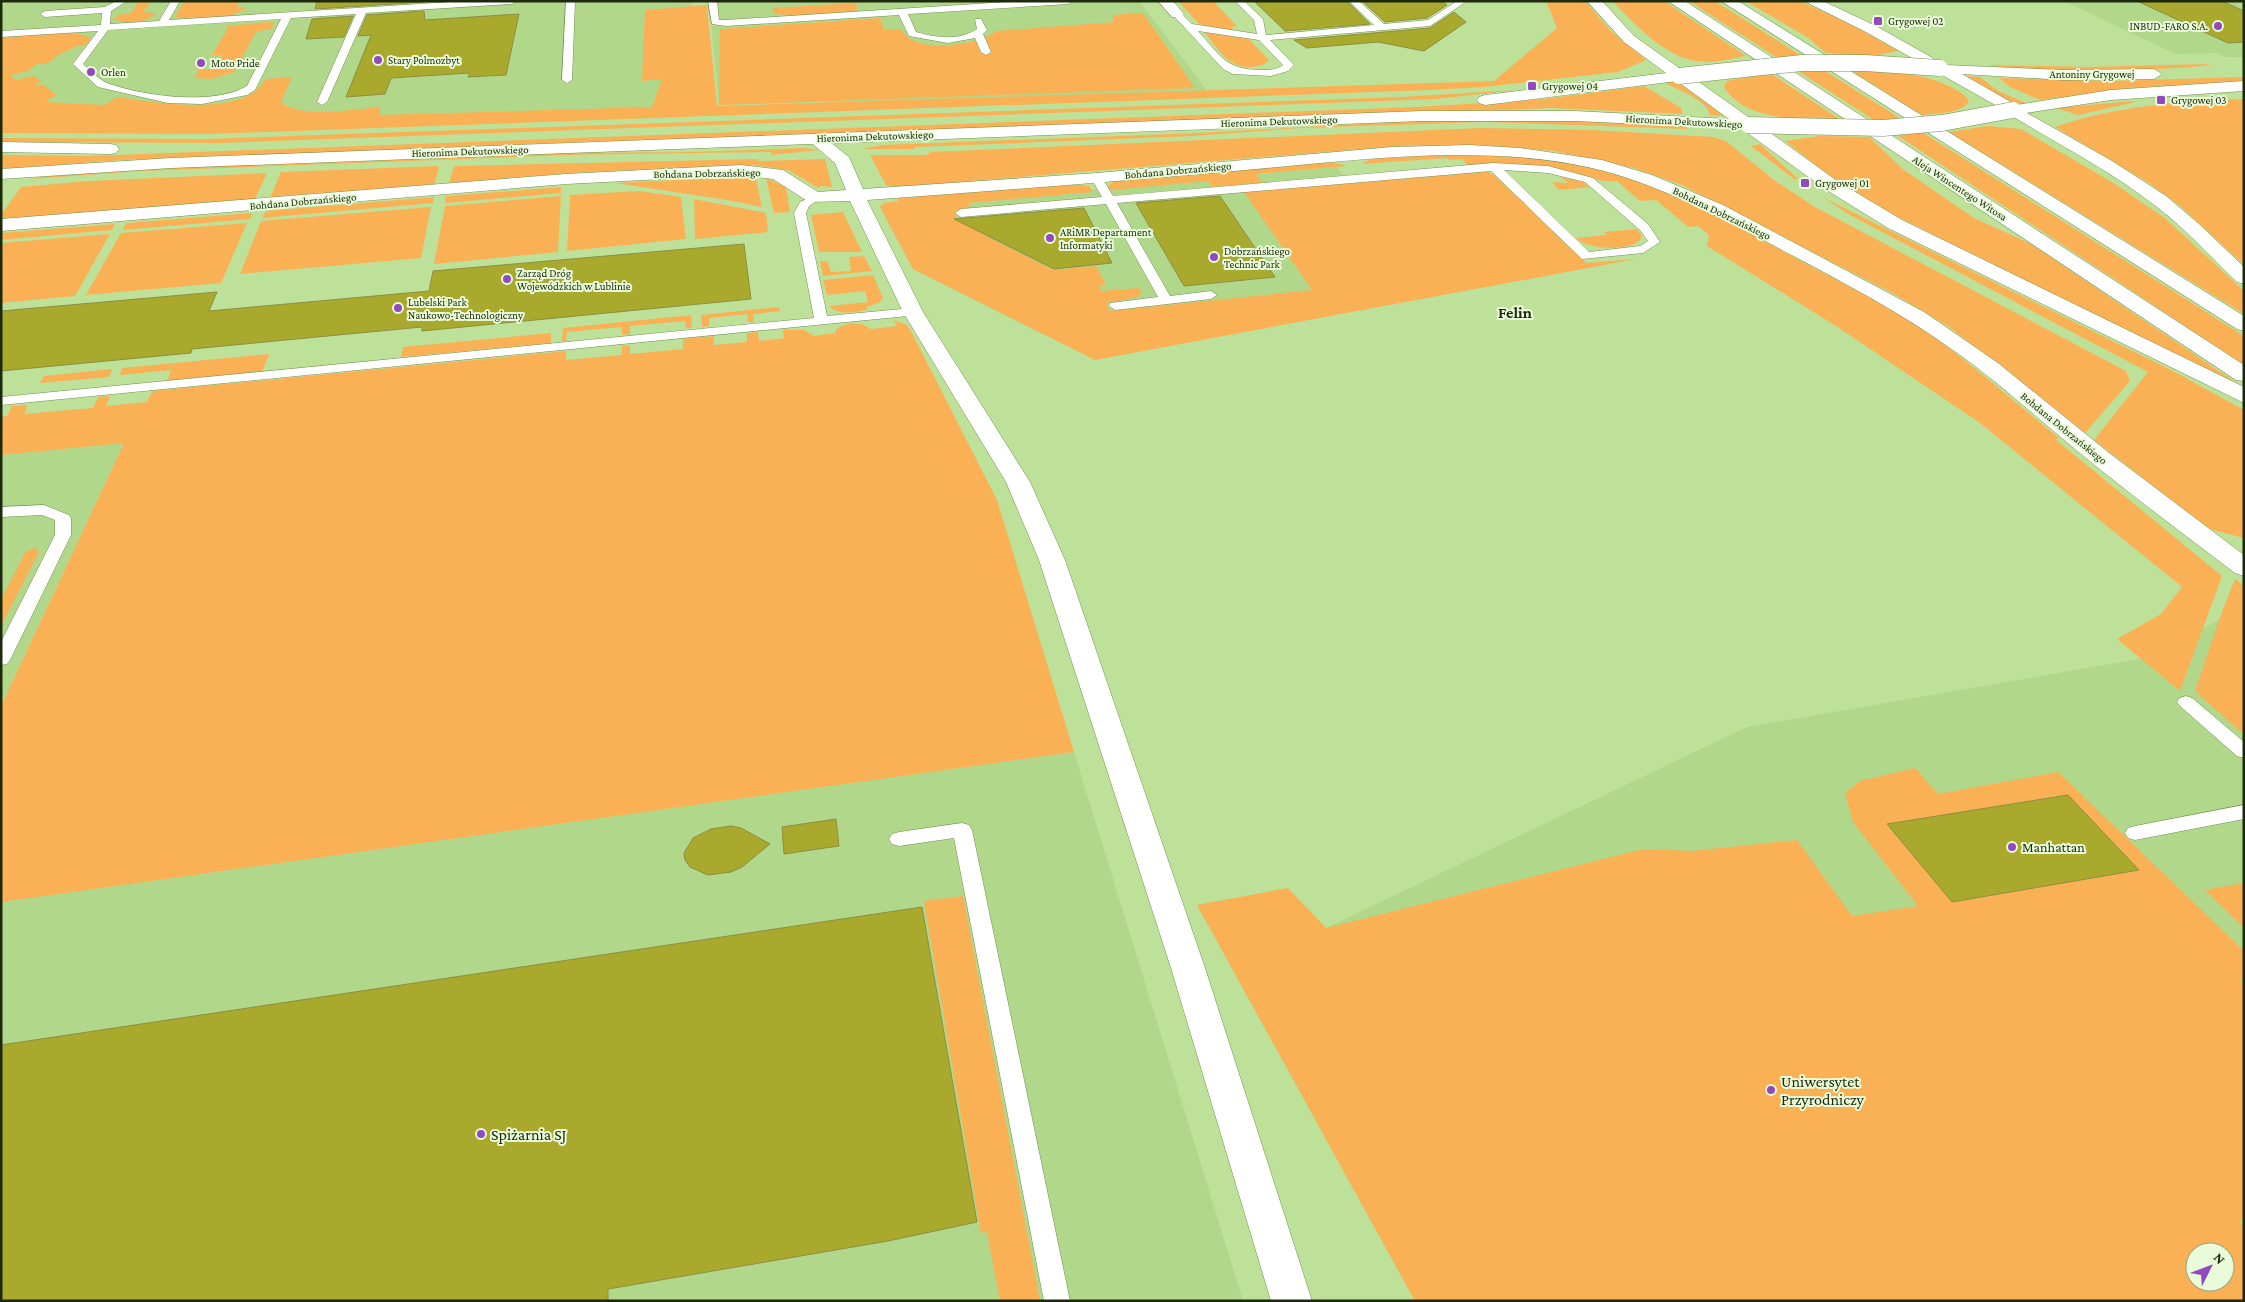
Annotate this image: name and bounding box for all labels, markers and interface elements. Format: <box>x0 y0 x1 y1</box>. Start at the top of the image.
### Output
marker: Grygowej 02 <box>1872 15 1884 27</box>
place label: Grygowej 02 <box>1888 15 1944 28</box>
place label: INBUD-FARO S.A. <box>2130 20 2208 32</box>
marker: INBUD-FARO S.A. <box>2212 20 2224 32</box>
marker: Stary Polmozbyt <box>372 54 384 66</box>
place label: Stary Polmozbyt <box>388 54 460 67</box>
marker: Moto Pride <box>195 57 207 69</box>
place label: Moto Pride <box>211 57 260 69</box>
marker: Orlen <box>85 66 97 78</box>
place label: Orlen <box>101 66 126 78</box>
street label: Antoniny Grygowej <box>2049 68 2135 81</box>
marker: Grygowej 04 <box>1526 80 1538 92</box>
place label: Grygowej 04 <box>1542 80 1598 93</box>
marker: Grygowej 03 <box>2155 94 2167 106</box>
place label: Grygowej 03 <box>2171 94 2227 107</box>
street label: Hieronima Dekutowskiego <box>1625 112 1743 131</box>
street label: Hieronima Dekutowskiego <box>1220 113 1338 130</box>
street label: Hieronima Dekutowskiego <box>816 128 934 145</box>
street label: Hieronima Dekutowskiego <box>411 143 529 160</box>
street label: Aleja Wincentego Witosa <box>1910 153 2009 224</box>
street label: Bohdana Dobrzańskiego <box>1124 159 1233 182</box>
street label: Bohdana Dobrzańskiego <box>653 166 761 181</box>
marker: Grygowej 01 <box>1799 177 1811 189</box>
place label: Grygowej 01 <box>1815 177 1869 190</box>
street label: Bohdana Dobrzańskiego <box>1671 184 1773 243</box>
street label: Bohdana Dobrzańskiego <box>249 190 358 213</box>
place label: ARiMR Departament Informatyki <box>1060 226 1152 252</box>
marker: ARiMR Departament Informatyki <box>1044 232 1056 244</box>
place label: Dobrzańskiego Technic Park <box>1224 245 1291 270</box>
marker: Dobrzańskiego Technic Park <box>1208 251 1220 263</box>
place label: Zarząd Dróg Wojewódzkich w Lublinie <box>517 267 631 293</box>
marker: Zarząd Dróg Wojewódzkich w Lublinie <box>501 273 513 285</box>
place label: Lubelski Park Naukowo-Technologiczny <box>408 296 524 322</box>
marker: Lubelski Park Naukowo-Technologiczny <box>392 302 404 314</box>
district label: Felin <box>1498 304 1532 321</box>
street label: Bohdana Dobrzańskiego <box>2018 390 2110 468</box>
place label: Manhattan <box>2022 839 2085 855</box>
marker: Manhattan <box>2006 841 2018 853</box>
place label: Uniwersytet Przyrodniczy <box>1781 1073 1865 1109</box>
marker: Uniwersytet Przyrodniczy <box>1765 1084 1777 1096</box>
place label: Spiżarnia SJ <box>491 1126 567 1144</box>
marker: Spiżarnia SJ <box>475 1128 487 1140</box>
north arrow <box>2185 1242 2235 1292</box>
text: N <box>2211 1249 2229 1268</box>

